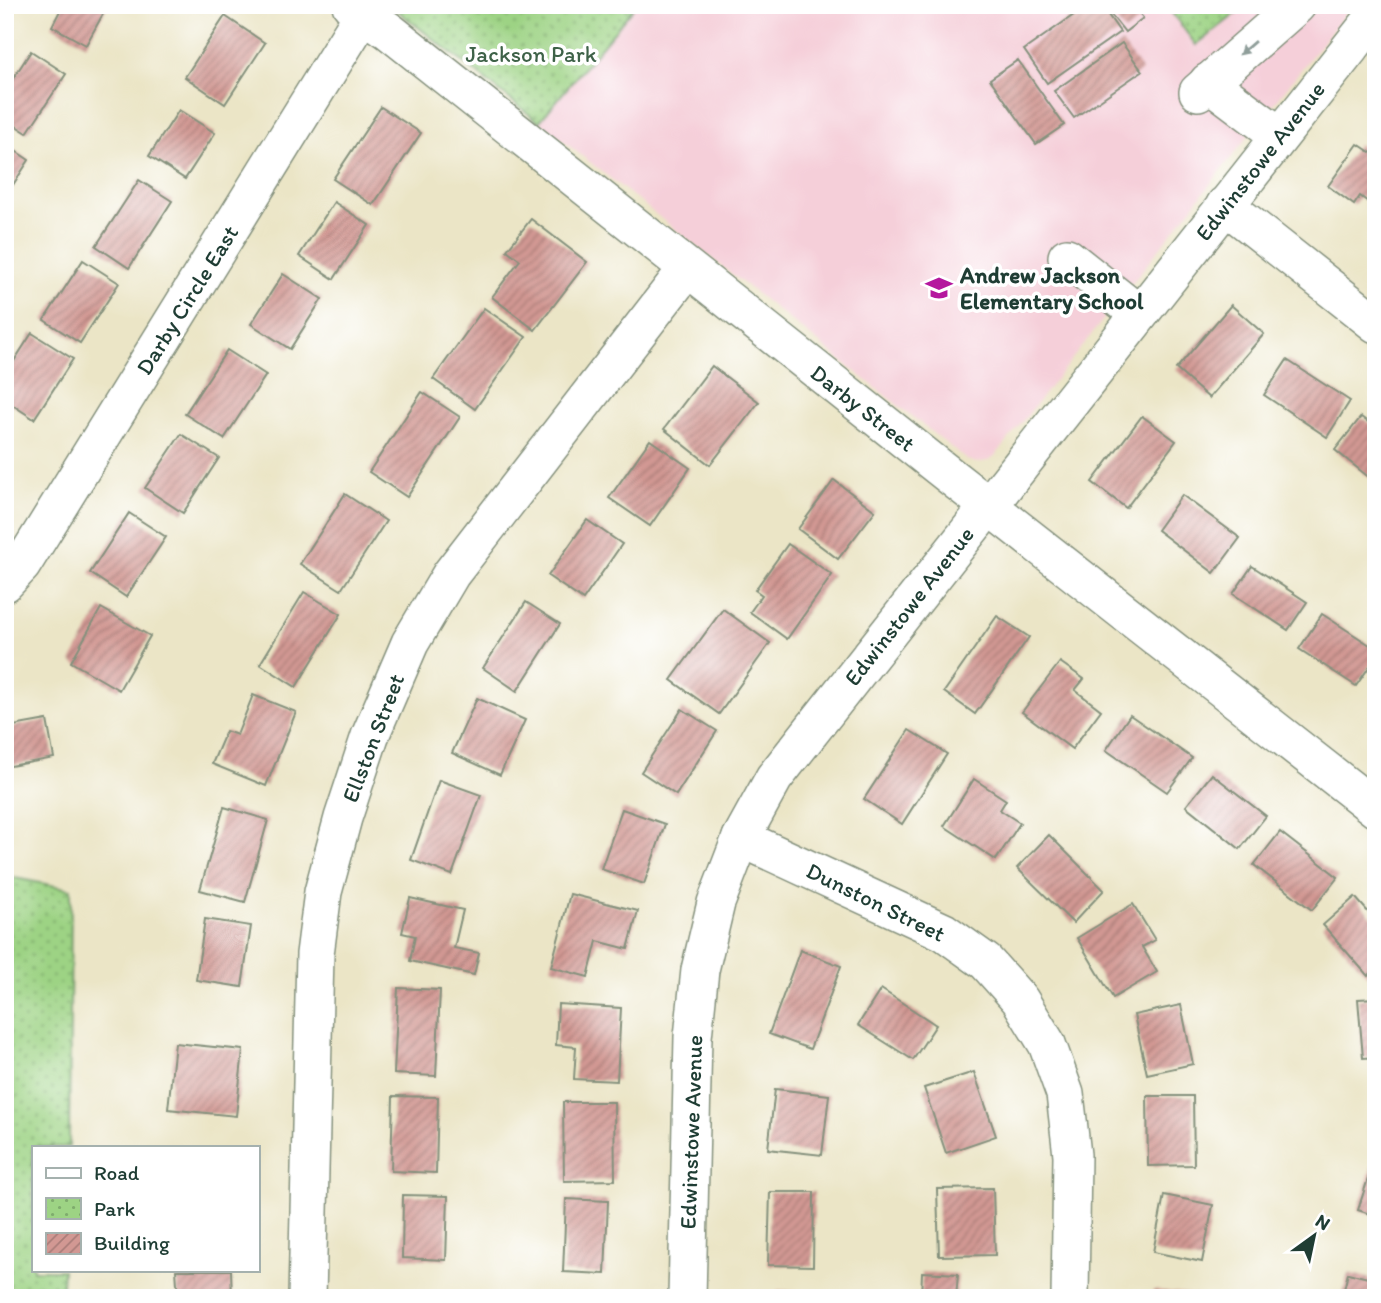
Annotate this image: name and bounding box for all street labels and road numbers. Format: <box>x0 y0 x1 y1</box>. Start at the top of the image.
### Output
street label: Edwinstowe Avenue <box>1189 76 1331 246</box>
street label: Darby Circle East <box>130 220 244 380</box>
street label: Darby Street <box>805 358 921 458</box>
street label: Edwinstowe Avenue <box>838 521 980 691</box>
street label: Ellston Street <box>336 669 410 806</box>
street label: Dunston Street <box>802 856 950 948</box>
street label: Edwinstowe Avenue <box>674 1034 708 1230</box>

